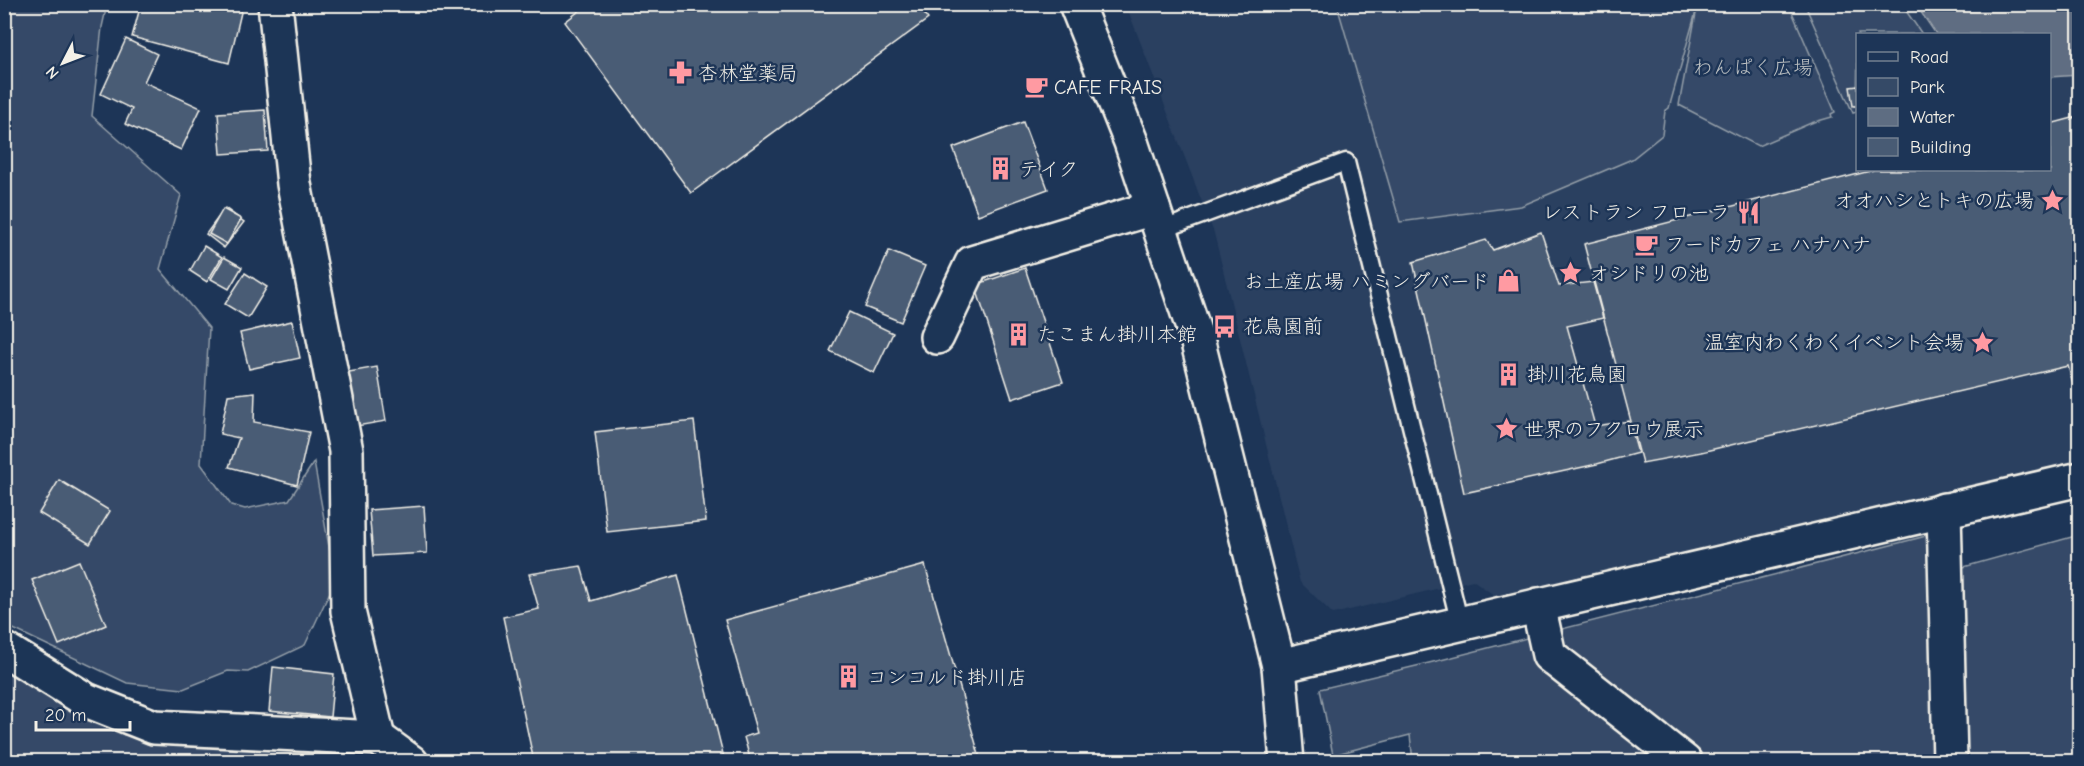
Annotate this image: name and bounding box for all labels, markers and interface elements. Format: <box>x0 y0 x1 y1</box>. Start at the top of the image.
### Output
north arrow <box>33 33 93 93</box>
legend <box>1856 33 2051 171</box>
text: Road <box>1910 47 1949 68</box>
park label: わんぱく広場 <box>1693 56 1813 79</box>
pharmacy icon: 杏林堂薬局 <box>667 60 693 86</box>
text: N <box>42 62 63 82</box>
place label: 杏林堂薬局 <box>698 62 798 85</box>
cafe icon: CAFE FRAIS <box>1023 74 1049 100</box>
place label: CAFE FRAIS <box>1054 76 1162 99</box>
text: Park <box>1910 77 1945 98</box>
text: Water <box>1910 107 1955 128</box>
text: Building <box>1910 137 1972 158</box>
building icon: テイク <box>988 156 1014 182</box>
place label: テイク <box>1019 158 1078 181</box>
place icon: オオハシとトキの広場 <box>2039 187 2065 213</box>
place label: オオハシとトキの広場 <box>1834 189 2034 212</box>
restaurant icon: レストラン フローラ <box>1735 199 1761 225</box>
place label: レストラン フローラ <box>1542 201 1730 224</box>
cafe icon: フードカフェ ハナハナ <box>1634 231 1660 257</box>
place label: フードカフェ ハナハナ <box>1665 233 1871 256</box>
place icon: オシドリの池 <box>1558 260 1584 286</box>
place label: オシドリの池 <box>1589 262 1709 285</box>
shop icon: お土産広場 ハミングバード <box>1495 268 1521 294</box>
place label: お土産広場 ハミングバード <box>1244 270 1490 293</box>
bus stop icon: 花鳥園前 <box>1212 313 1238 339</box>
place label: 花鳥園前 <box>1243 315 1323 338</box>
building icon: たこまん掛川本館 <box>1006 321 1032 347</box>
place label: たこまん掛川本館 <box>1037 323 1197 346</box>
place icon: 温室内わくわくイベント会場 <box>1969 329 1995 355</box>
place label: 温室内わくわくイベント会場 <box>1704 331 1964 354</box>
building icon: 掛川花鳥園 <box>1496 361 1522 387</box>
place label: 掛川花鳥園 <box>1527 363 1627 386</box>
place icon: 世界のフクロウ展示 <box>1493 416 1519 442</box>
place label: 世界のフクロウ展示 <box>1524 418 1704 441</box>
building icon: コンコルド掛川店 <box>836 664 862 690</box>
place label: コンコルド掛川店 <box>867 666 1027 689</box>
scale bar <box>36 694 130 732</box>
text: 20 m <box>45 705 86 726</box>

